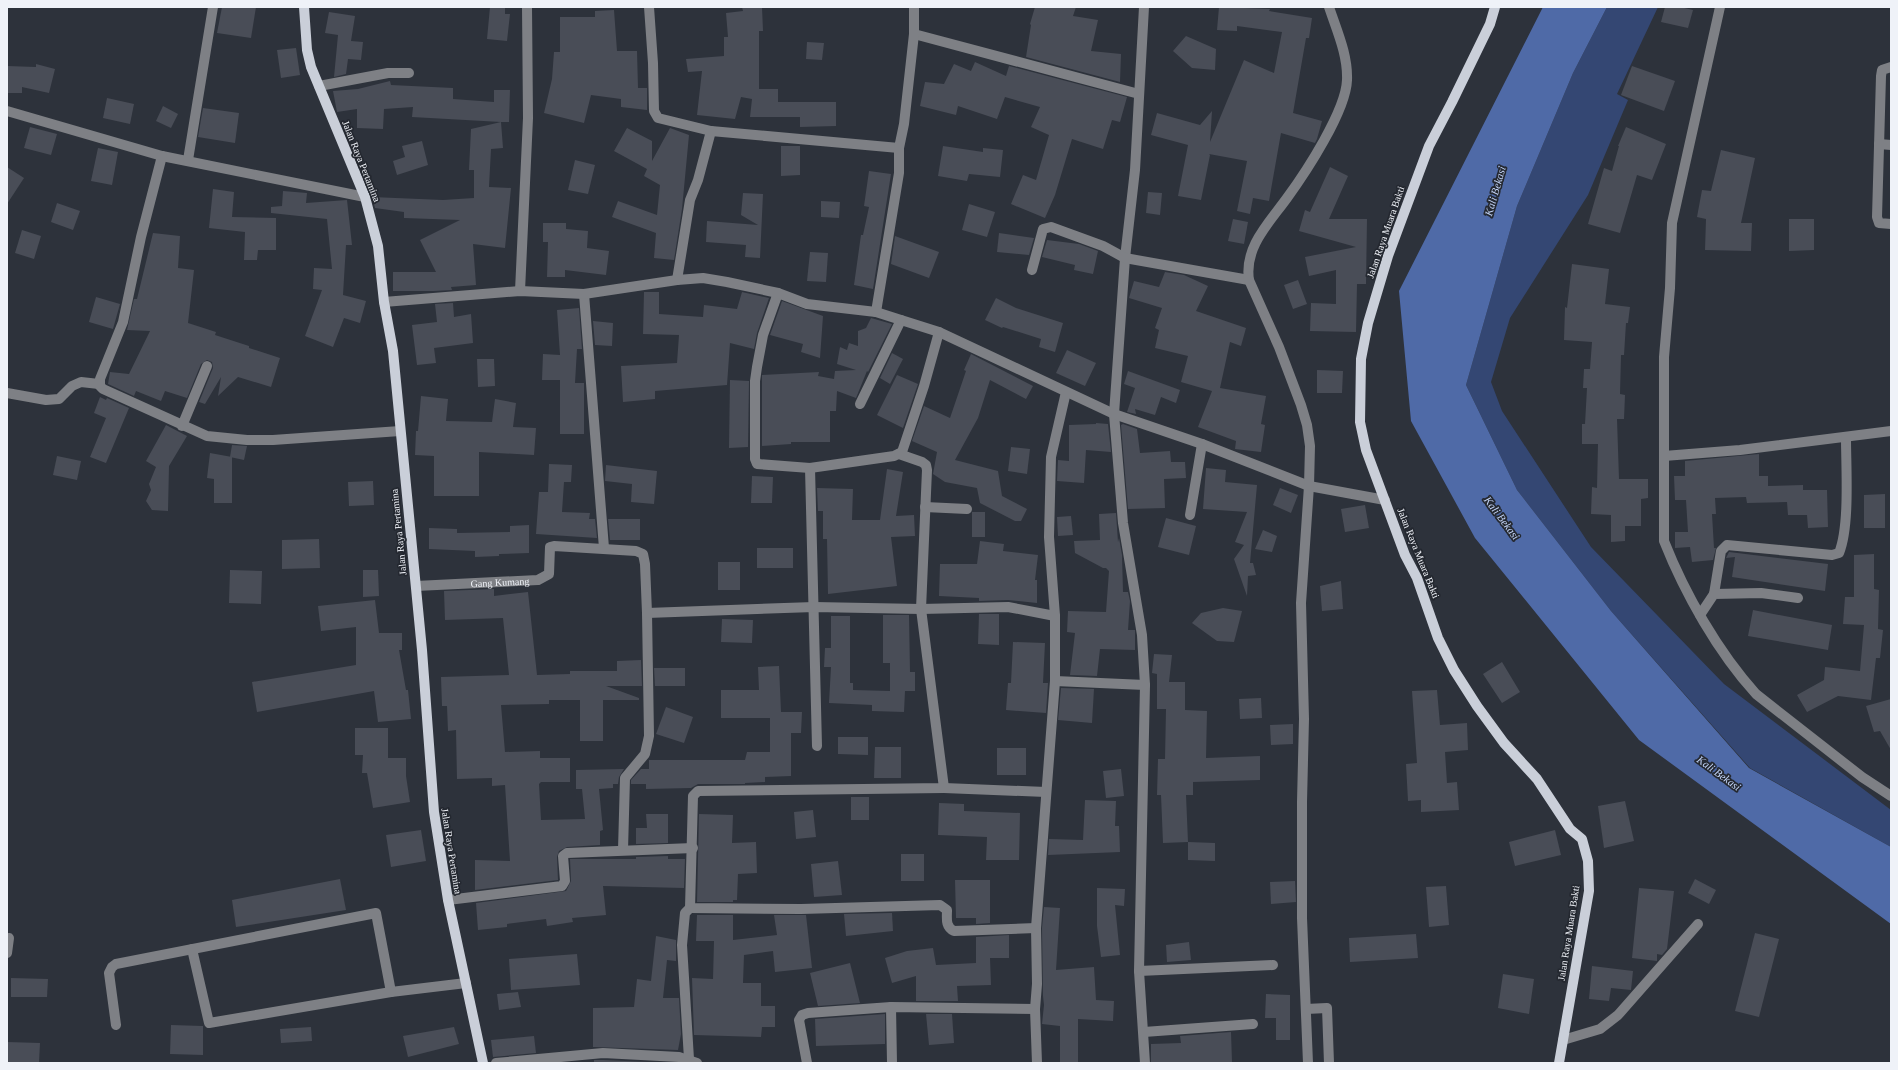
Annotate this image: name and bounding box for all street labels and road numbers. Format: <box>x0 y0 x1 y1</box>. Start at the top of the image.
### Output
street label: Jalan Raya Pertamina <box>340 119 383 204</box>
street label: Jalan Raya Muara Bakti <box>1365 185 1406 280</box>
street label: Jalan Raya Pertamina <box>388 488 408 576</box>
street label: Jalan Raya Muara Bakti <box>1395 506 1442 600</box>
street label: Gang Kumang <box>470 575 529 589</box>
street label: Jalan Raya Pertamina <box>439 807 464 895</box>
street label: Jalan Raya Muara Bakti <box>1556 884 1581 982</box>

